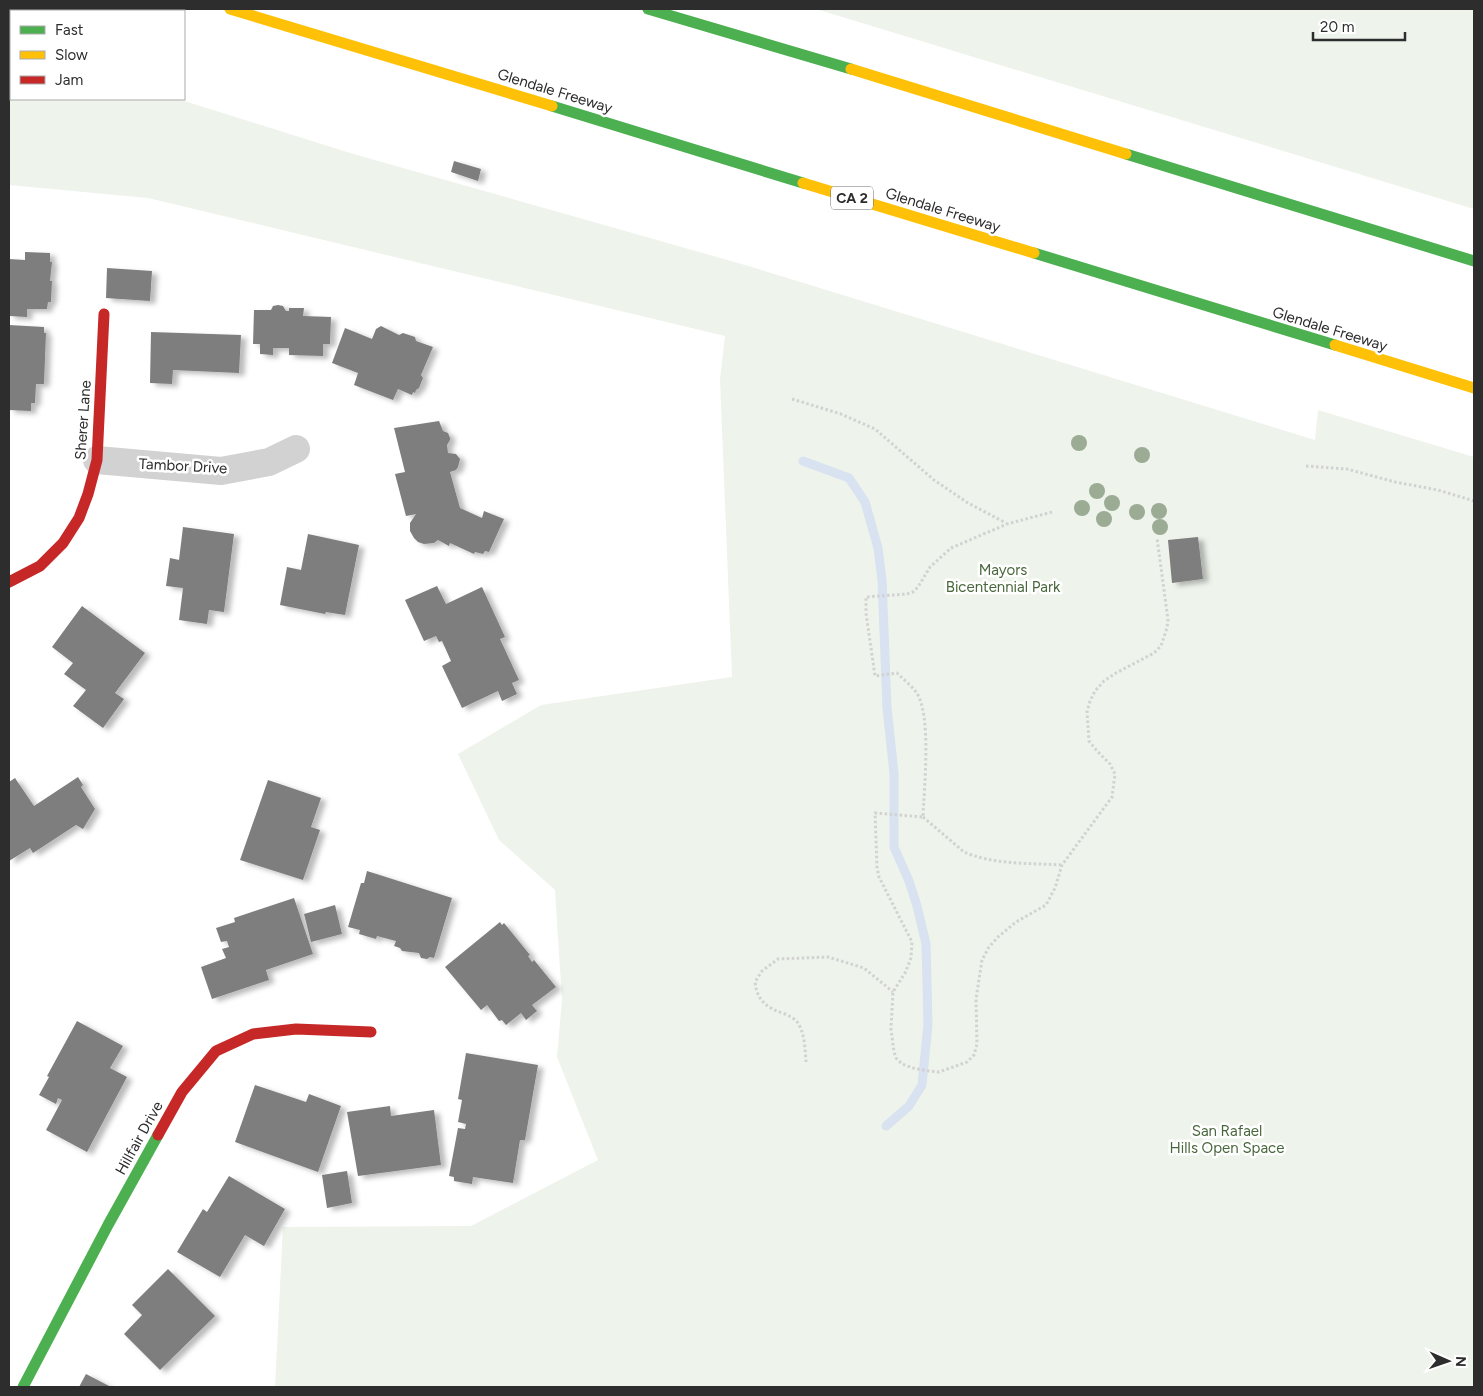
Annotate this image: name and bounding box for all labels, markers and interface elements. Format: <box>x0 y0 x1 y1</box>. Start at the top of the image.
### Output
legend <box>10 10 185 100</box>
scale bar <box>1313 10 1406 42</box>
text: 20 m <box>1320 18 1354 36</box>
text: Fast <box>55 21 84 39</box>
text: Slow <box>55 46 88 64</box>
street label: Glendale Freeway <box>495 65 615 117</box>
text: Jam <box>55 71 83 89</box>
street label: Glendale Freeway <box>883 184 1003 236</box>
road number: CA 2 <box>831 187 873 210</box>
street label: Glendale Freeway <box>1270 303 1390 355</box>
street label: Sherer Lane <box>71 380 95 460</box>
street label: Tambor Drive <box>138 455 228 477</box>
park label: Mayors Bicentennial Park <box>946 561 1061 596</box>
street label: Hillfair Drive <box>111 1098 167 1178</box>
park label: San Rafael Hills Open Space <box>1170 1122 1284 1157</box>
north arrow <box>1423 1336 1473 1386</box>
text: N <box>1452 1356 1469 1367</box>

